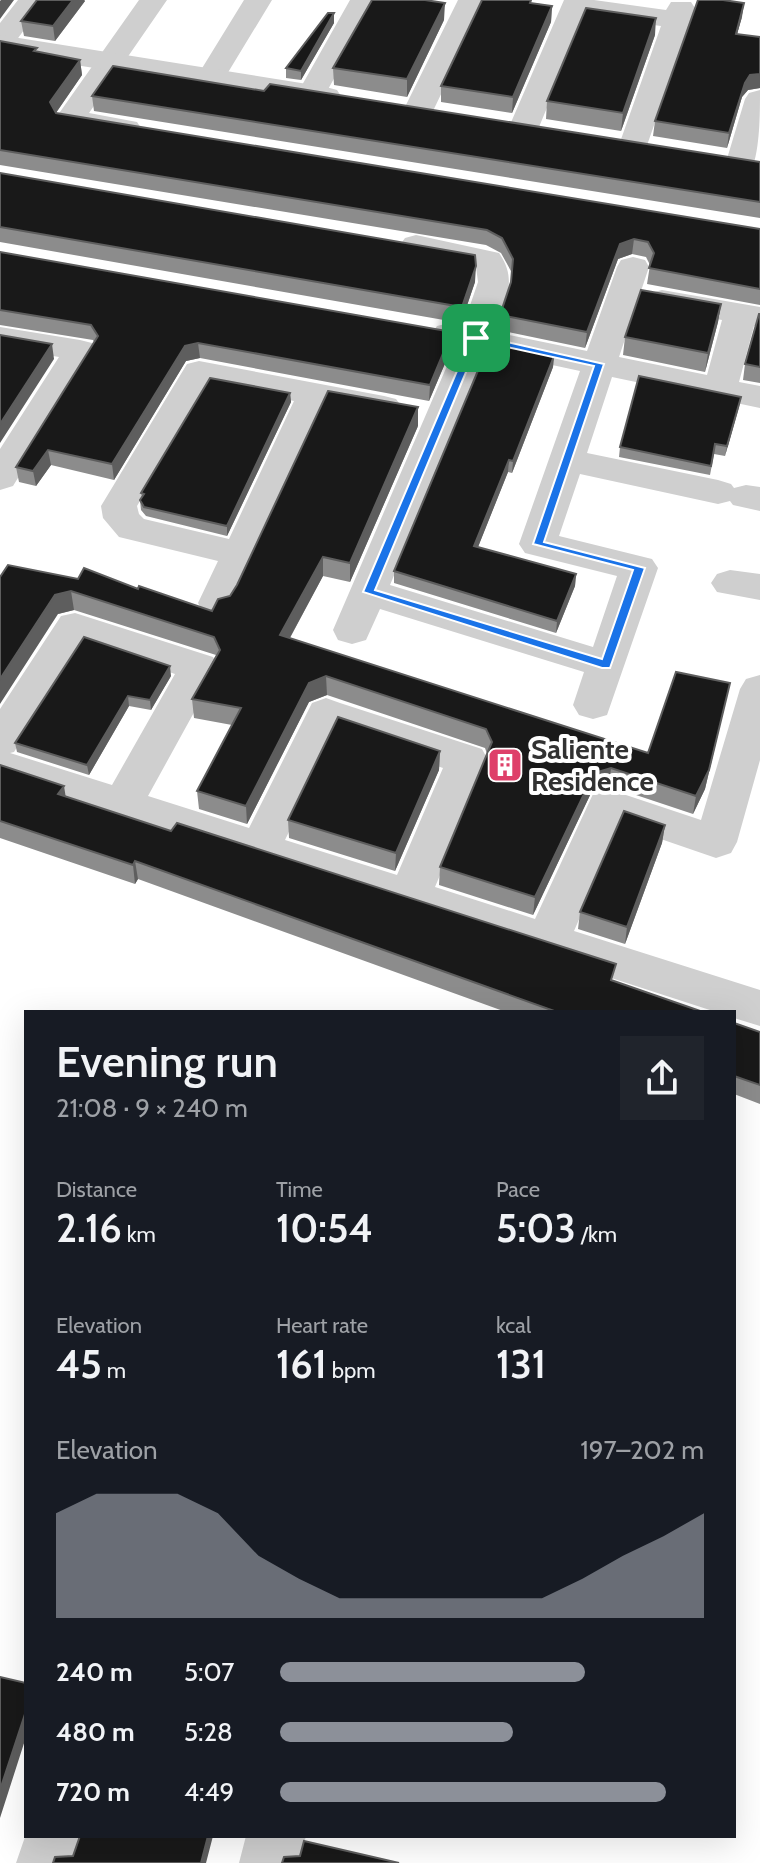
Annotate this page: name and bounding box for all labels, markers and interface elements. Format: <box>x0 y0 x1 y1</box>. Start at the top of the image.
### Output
pin <box>442 304 510 372</box>
icon: arrive <box>454 316 498 360</box>
place label: Saliente Residence <box>531 732 654 798</box>
building icon: Saliente Residence <box>486 746 524 784</box>
text: Evening run <box>56 1035 278 1088</box>
button: share <box>620 1036 704 1120</box>
text: 21:08 · 9 × 240 m <box>56 1092 248 1124</box>
text: Distance <box>56 1176 137 1203</box>
text: Time <box>276 1176 323 1203</box>
text: Pace <box>496 1176 540 1203</box>
text: 2.16 <box>56 1203 122 1252</box>
text: 10:54 <box>276 1203 373 1252</box>
text: 5:03 <box>496 1203 576 1252</box>
text: km <box>122 1221 156 1248</box>
text: /km <box>576 1221 617 1248</box>
text: Elevation <box>56 1312 142 1339</box>
text: Heart rate <box>276 1312 368 1339</box>
text: kcal <box>496 1312 531 1339</box>
text: 45 <box>56 1339 102 1388</box>
text: 161 <box>276 1339 327 1388</box>
text: 131 <box>496 1339 546 1388</box>
text: m <box>102 1357 126 1384</box>
text: bpm <box>327 1357 375 1384</box>
text: Elevation <box>56 1434 158 1466</box>
text: 197–202 m <box>580 1434 704 1466</box>
text: 240 m <box>56 1656 133 1688</box>
text: 5:07 <box>184 1656 234 1688</box>
text: 480 m <box>56 1716 135 1748</box>
text: 5:28 <box>184 1716 233 1748</box>
text: 720 m <box>56 1776 130 1808</box>
text: 4:49 <box>184 1776 234 1808</box>

